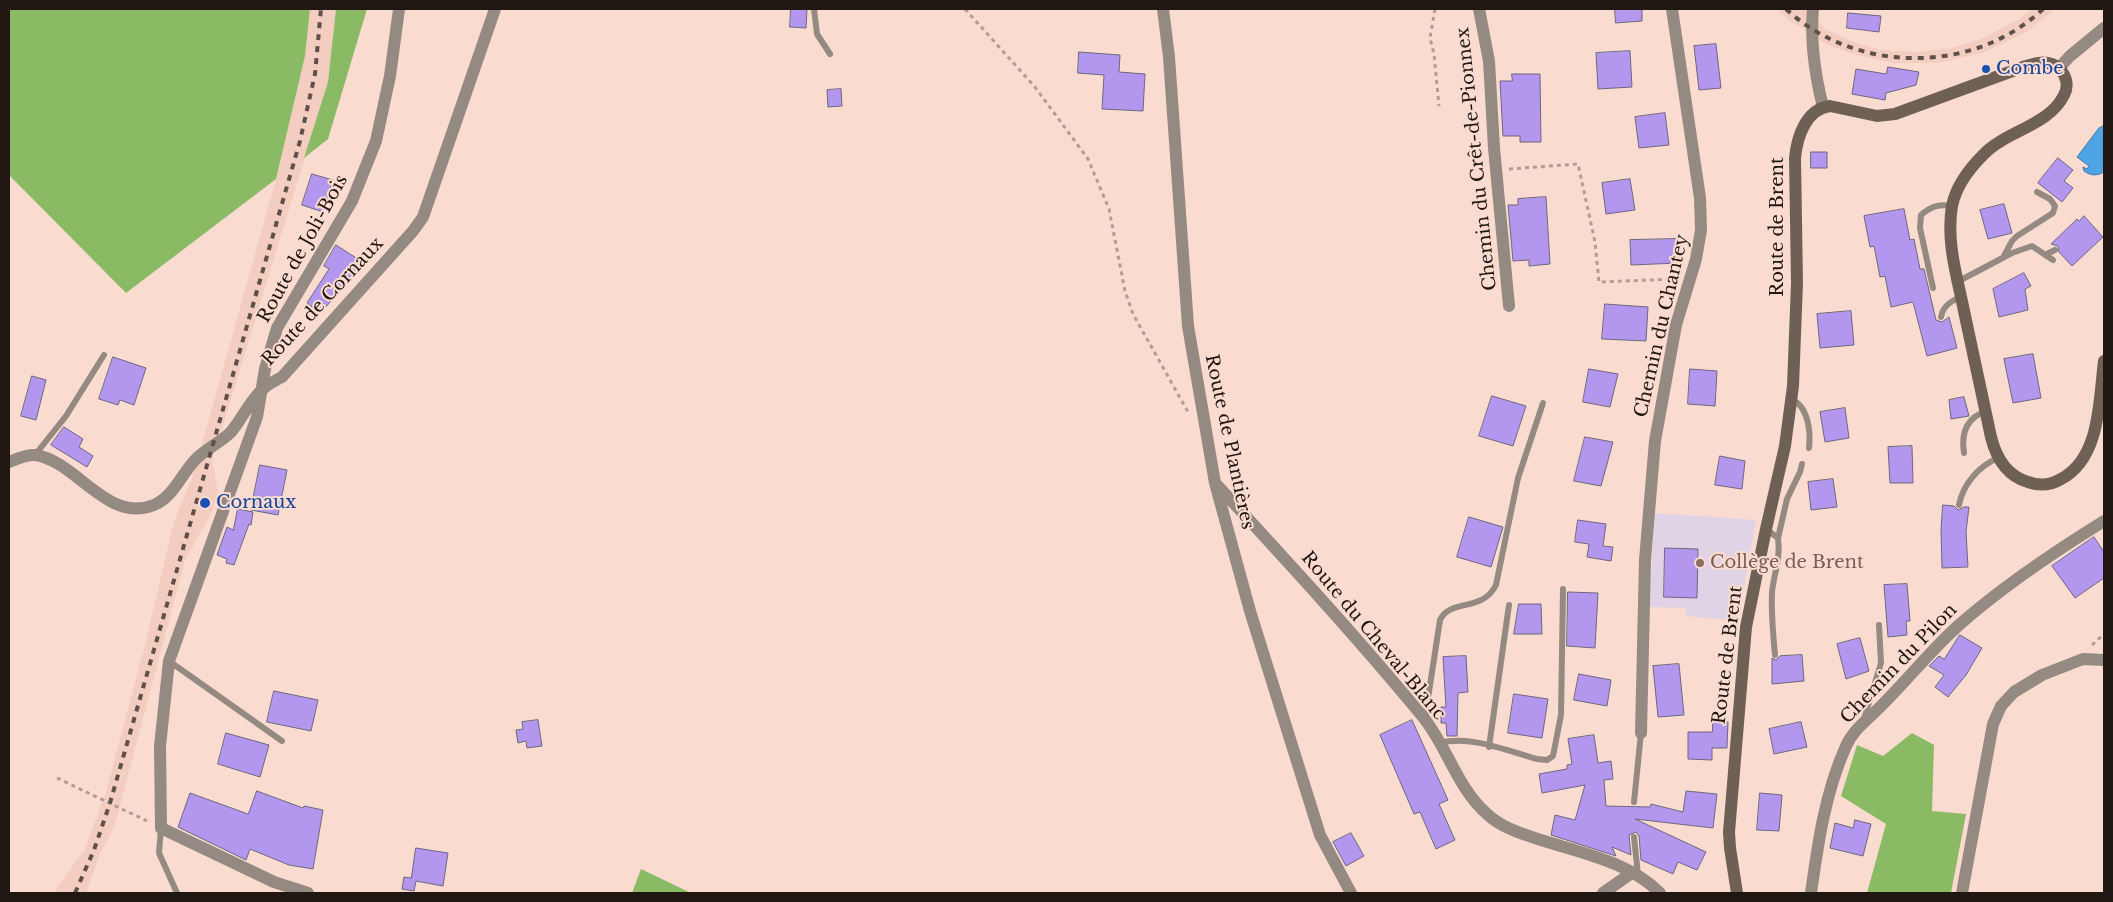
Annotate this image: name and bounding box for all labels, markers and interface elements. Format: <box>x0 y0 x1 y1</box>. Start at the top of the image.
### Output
street label: Chemin du Crêt-de-Pionnex <box>1452 26 1502 292</box>
place label: Combe <box>1996 58 2064 80</box>
marker: Combe <box>1980 63 1992 75</box>
street label: Route de Brent <box>1767 157 1789 297</box>
street label: Route de Joli-Bois <box>253 171 353 327</box>
street label: Chemin du Chantey <box>1630 232 1694 420</box>
street label: Route de Cornaux <box>258 233 388 371</box>
street label: Route de Plantières <box>1200 352 1258 532</box>
place label: Cornaux <box>216 492 296 514</box>
marker: Cornaux <box>198 496 212 510</box>
street label: Route du Cheval-Blanc <box>1296 548 1450 724</box>
place label: Collège de Brent <box>1710 552 1864 574</box>
marker: Collège de Brent <box>1694 557 1706 569</box>
street label: Route de Brent <box>1709 584 1747 726</box>
street label: Chemin du Pilon <box>1836 600 1962 728</box>

